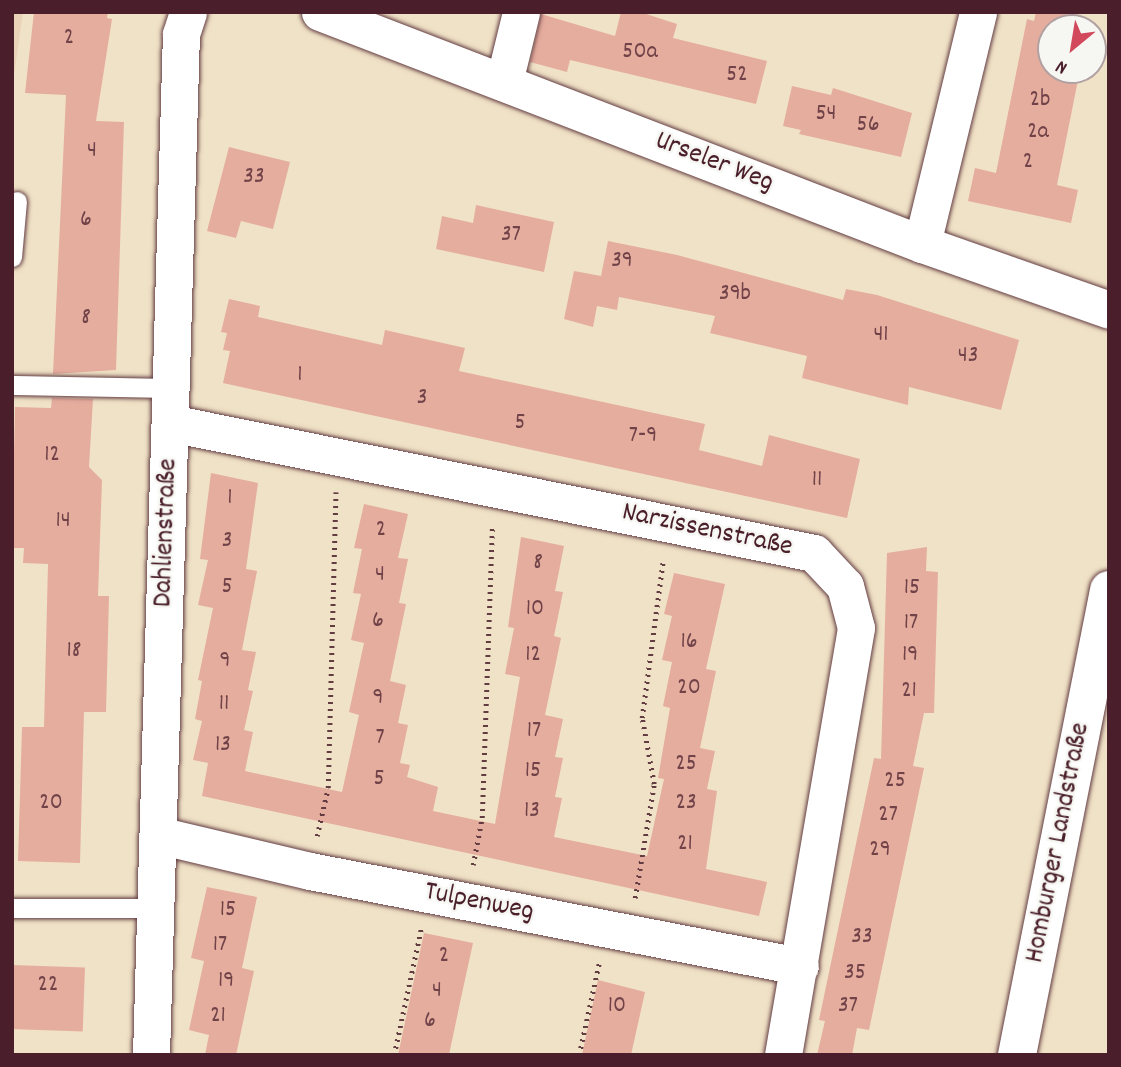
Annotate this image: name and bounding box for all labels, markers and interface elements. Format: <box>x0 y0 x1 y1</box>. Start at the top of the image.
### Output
north arrow <box>1037 14 1107 84</box>
house number: 2 <box>64 25 74 53</box>
house number: 50a <box>622 39 658 67</box>
text: N <box>1051 52 1073 80</box>
house number: 52 <box>726 62 748 90</box>
house number: 2b <box>1030 87 1050 115</box>
house number: 54 <box>815 101 837 129</box>
house number: 56 <box>857 112 879 140</box>
house number: 2a <box>1027 119 1049 147</box>
street label: Urseler Weg <box>650 125 778 201</box>
house number: 4 <box>87 138 97 166</box>
house number: 2 <box>1023 149 1033 177</box>
house number: 33 <box>243 164 265 192</box>
house number: 6 <box>80 207 92 235</box>
house number: 37 <box>501 222 521 250</box>
house number: 39 <box>611 248 633 276</box>
house number: 39b <box>719 281 751 309</box>
house number: 8 <box>81 305 91 333</box>
house number: 41 <box>873 322 889 350</box>
house number: 43 <box>958 343 978 371</box>
house number: 1 <box>297 362 303 390</box>
house number: 3 <box>417 385 427 413</box>
house number: 5 <box>514 410 526 438</box>
house number: 7-9 <box>629 423 657 451</box>
house number: 12 <box>44 442 60 470</box>
street label: Dahlienstraße <box>148 458 186 608</box>
house number: 11 <box>812 467 822 495</box>
house number: 1 <box>227 485 233 513</box>
street label: Narzissenstraße <box>619 497 795 565</box>
house number: 14 <box>55 508 71 536</box>
house number: 2 <box>376 517 386 545</box>
house number: 3 <box>222 528 232 556</box>
house number: 8 <box>533 550 543 578</box>
house number: 4 <box>375 562 385 590</box>
house number: 5 <box>221 574 233 602</box>
house number: 15 <box>904 575 920 603</box>
house number: 10 <box>526 596 544 624</box>
house number: 6 <box>372 608 384 636</box>
house number: 17 <box>904 610 918 638</box>
house number: 16 <box>680 629 698 657</box>
house number: 18 <box>67 638 81 666</box>
house number: 12 <box>525 642 541 670</box>
house number: 19 <box>902 642 918 670</box>
house number: 9 <box>220 648 230 676</box>
house number: 20 <box>677 675 701 703</box>
house number: 21 <box>901 678 917 706</box>
house number: 9 <box>373 685 383 713</box>
house number: 11 <box>219 691 229 719</box>
house number: 17 <box>527 718 541 746</box>
street label: Homburger Landstraße <box>1019 720 1099 966</box>
house number: 7 <box>375 725 385 753</box>
house number: 13 <box>215 732 231 760</box>
house number: 25 <box>675 751 697 779</box>
house number: 15 <box>525 758 541 786</box>
house number: 5 <box>373 766 385 794</box>
house number: 25 <box>884 768 906 796</box>
house number: 20 <box>39 790 63 818</box>
house number: 23 <box>675 790 697 818</box>
house number: 13 <box>524 798 540 826</box>
house number: 27 <box>878 802 898 830</box>
house number: 21 <box>677 831 693 859</box>
house number: 29 <box>869 837 891 865</box>
street label: Tulpenweg <box>421 876 537 930</box>
house number: 15 <box>220 897 236 925</box>
house number: 33 <box>851 924 873 952</box>
house number: 17 <box>213 932 227 960</box>
house number: 2 <box>439 943 449 971</box>
house number: 35 <box>844 960 866 988</box>
house number: 19 <box>218 968 234 996</box>
house number: 22 <box>38 972 58 1000</box>
house number: 4 <box>432 978 442 1006</box>
house number: 10 <box>608 993 626 1021</box>
house number: 37 <box>838 993 858 1021</box>
house number: 21 <box>210 1003 226 1031</box>
house number: 6 <box>424 1008 436 1036</box>

